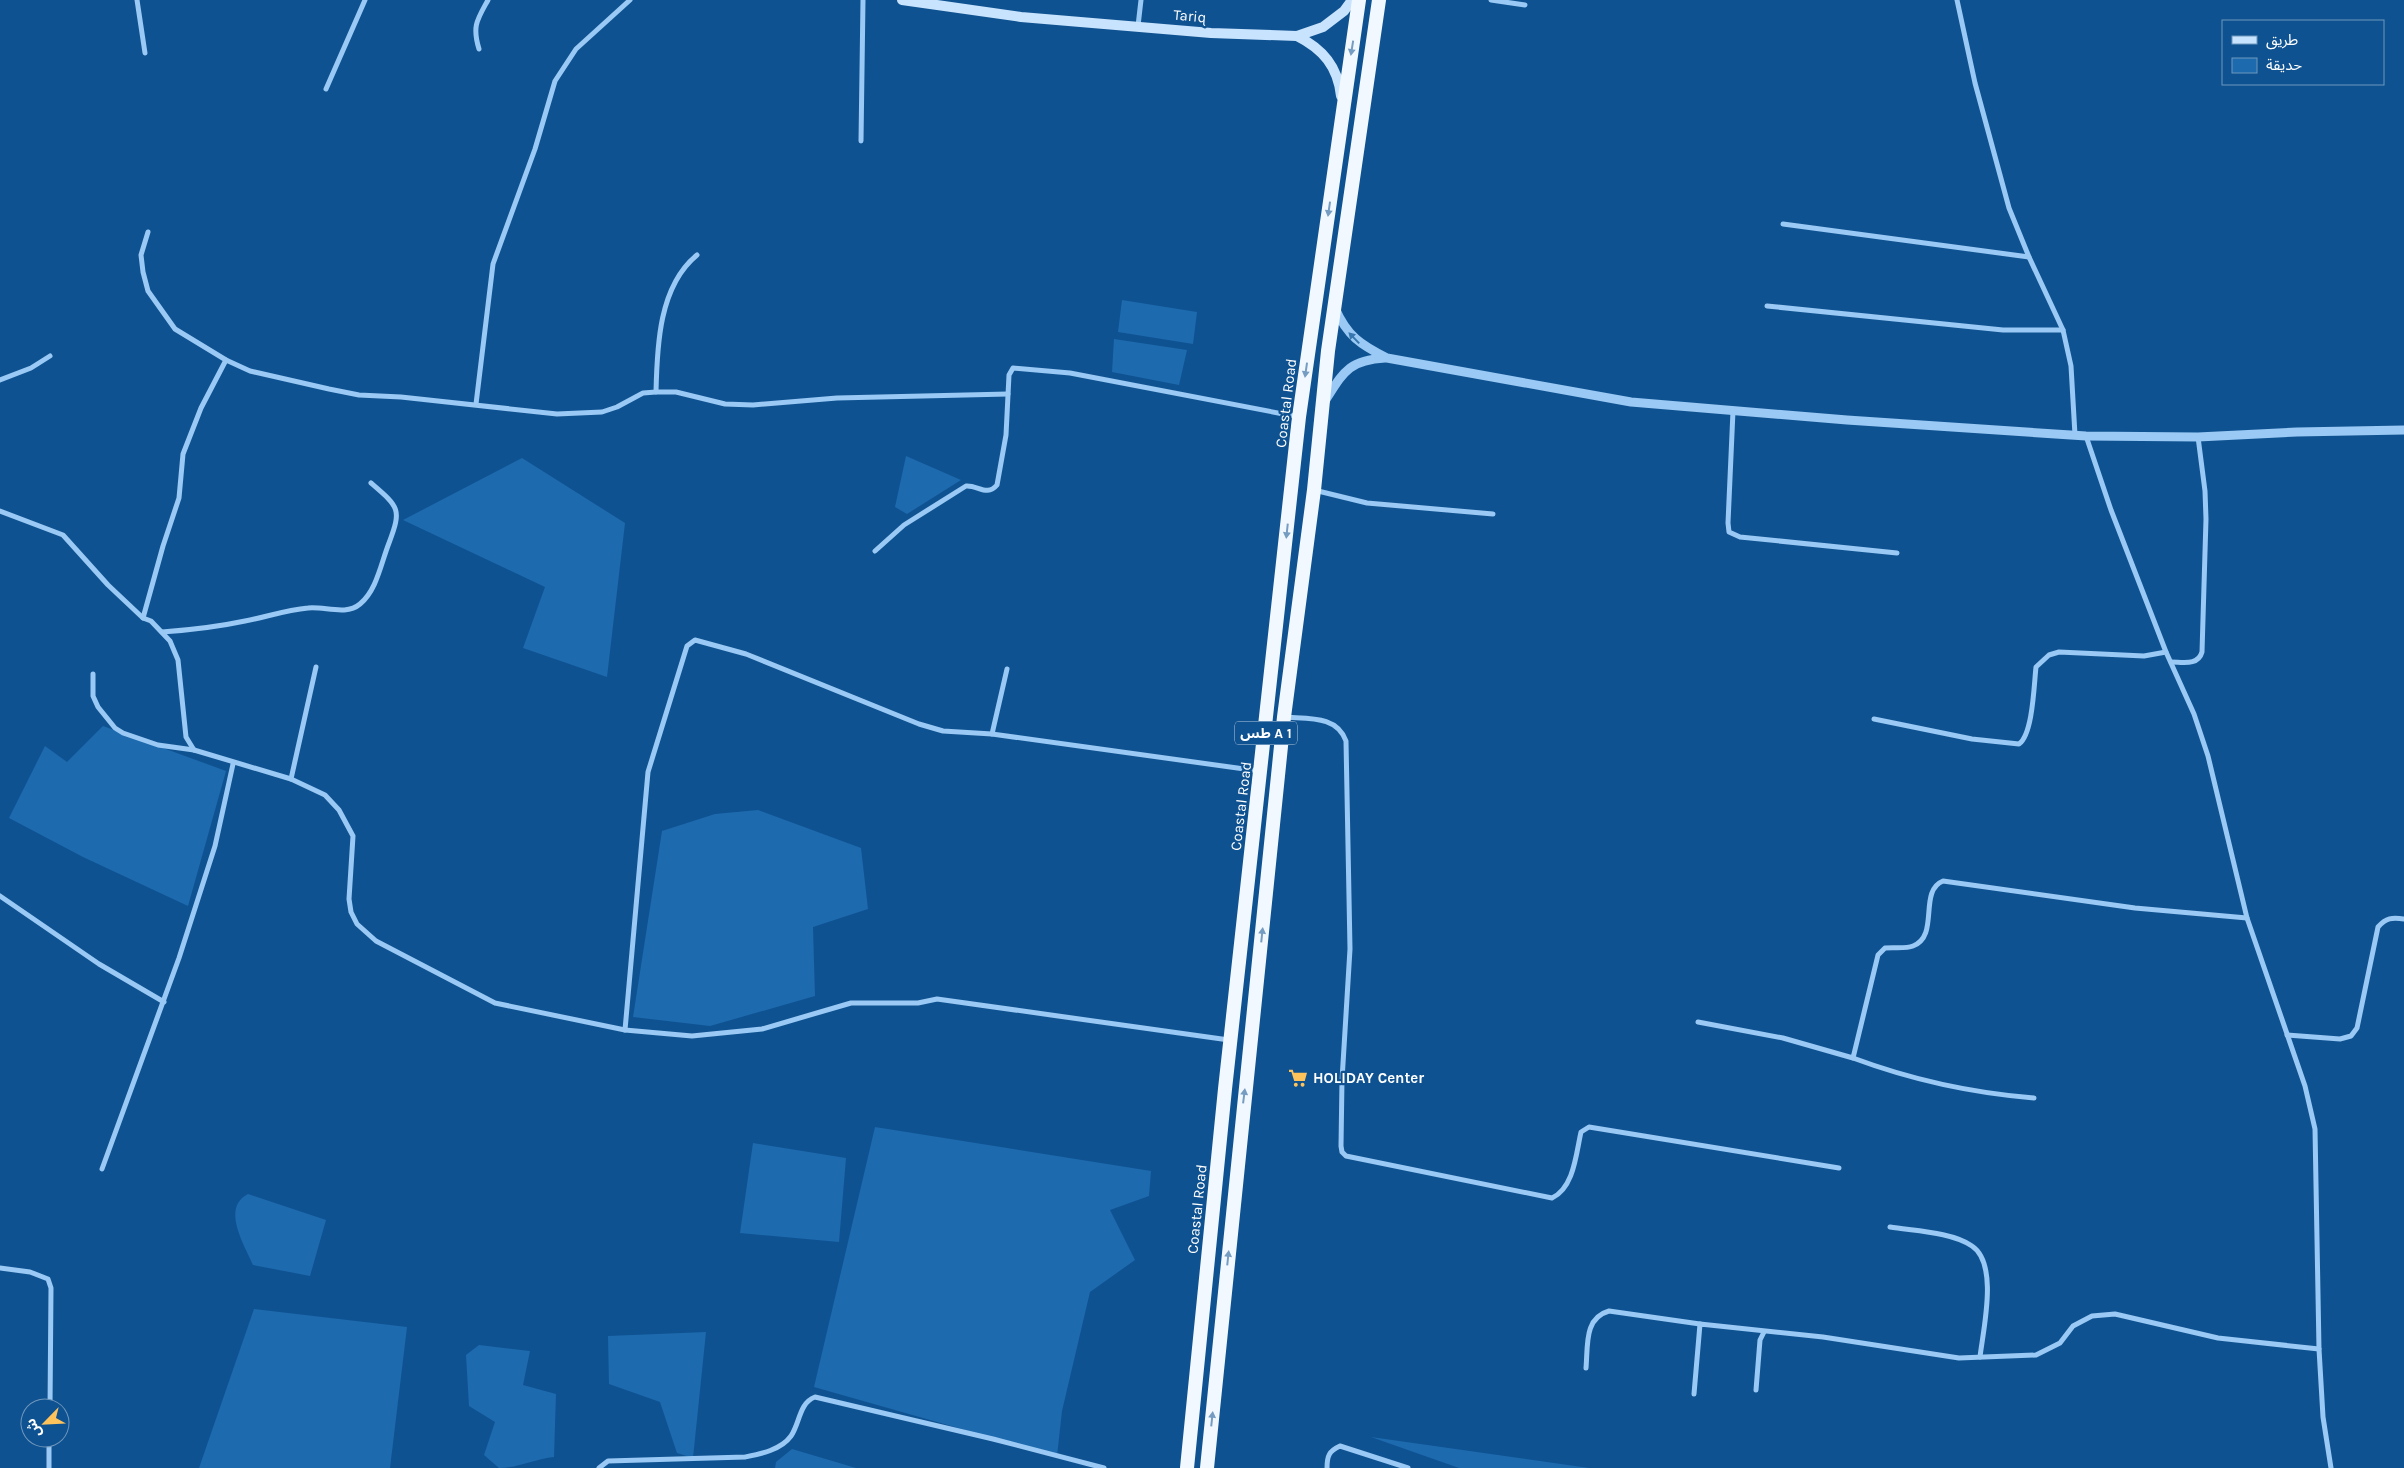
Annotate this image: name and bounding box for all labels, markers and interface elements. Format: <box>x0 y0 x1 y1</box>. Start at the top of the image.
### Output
street label: Tariq <box>1173 6 1208 26</box>
legend <box>2222 20 2384 85</box>
text: طريق <box>2266 31 2298 50</box>
one-way arrow <box>1348 41 1356 57</box>
text: حديقة <box>2266 56 2302 74</box>
one-way arrow <box>1325 201 1333 217</box>
one-way arrow <box>1348 332 1360 344</box>
street label: Coastal Road <box>1272 357 1300 449</box>
one-way arrow <box>1302 362 1310 378</box>
one-way arrow <box>1283 524 1291 540</box>
road number: طس A 1 <box>1235 721 1297 744</box>
street label: Coastal Road <box>1227 760 1255 852</box>
one-way arrow <box>1258 926 1266 942</box>
supermarket icon: HOLIDAY Center <box>1287 1067 1309 1089</box>
place label: HOLIDAY Center <box>1313 1069 1424 1087</box>
one-way arrow <box>1240 1088 1248 1104</box>
street label: Coastal Road <box>1183 1163 1211 1255</box>
one-way arrow <box>1224 1250 1232 1266</box>
north arrow <box>20 1398 70 1448</box>
one-way arrow <box>1208 1411 1216 1427</box>
text: ش <box>22 1416 45 1440</box>

